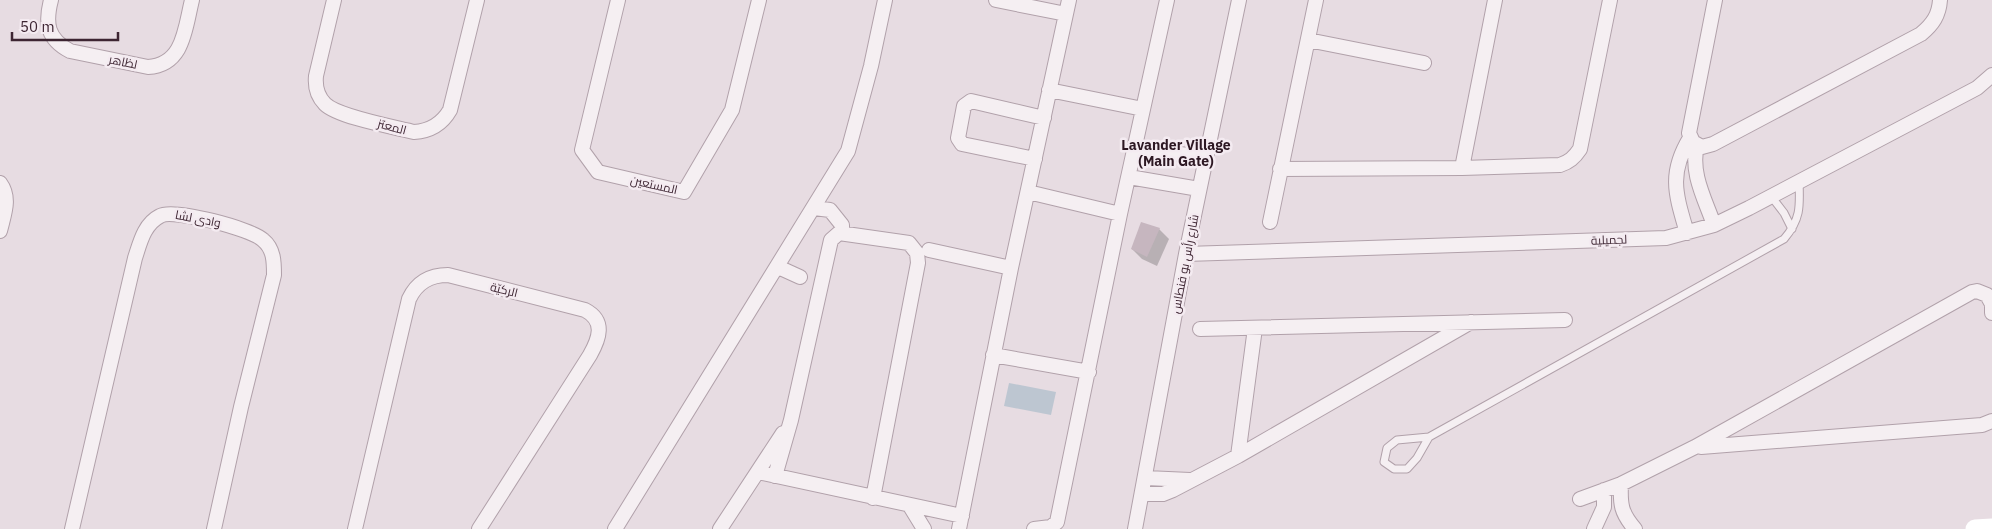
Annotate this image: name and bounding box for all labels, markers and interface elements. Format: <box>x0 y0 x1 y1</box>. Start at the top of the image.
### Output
scale bar <box>12 10 119 42</box>
text: 50 m <box>20 17 55 36</box>
street label: لظاهر <box>106 51 139 72</box>
street label: المعتز <box>375 115 408 138</box>
district label: Lavander Village (Main Gate) <box>1121 136 1231 170</box>
street label: المستعين <box>629 172 679 197</box>
street label: وادى لشا <box>174 207 222 230</box>
street label: شارع رأس بو فنطاس <box>1168 213 1202 315</box>
street label: لجميلية <box>1591 231 1627 248</box>
street label: الركيّة <box>489 279 520 300</box>

